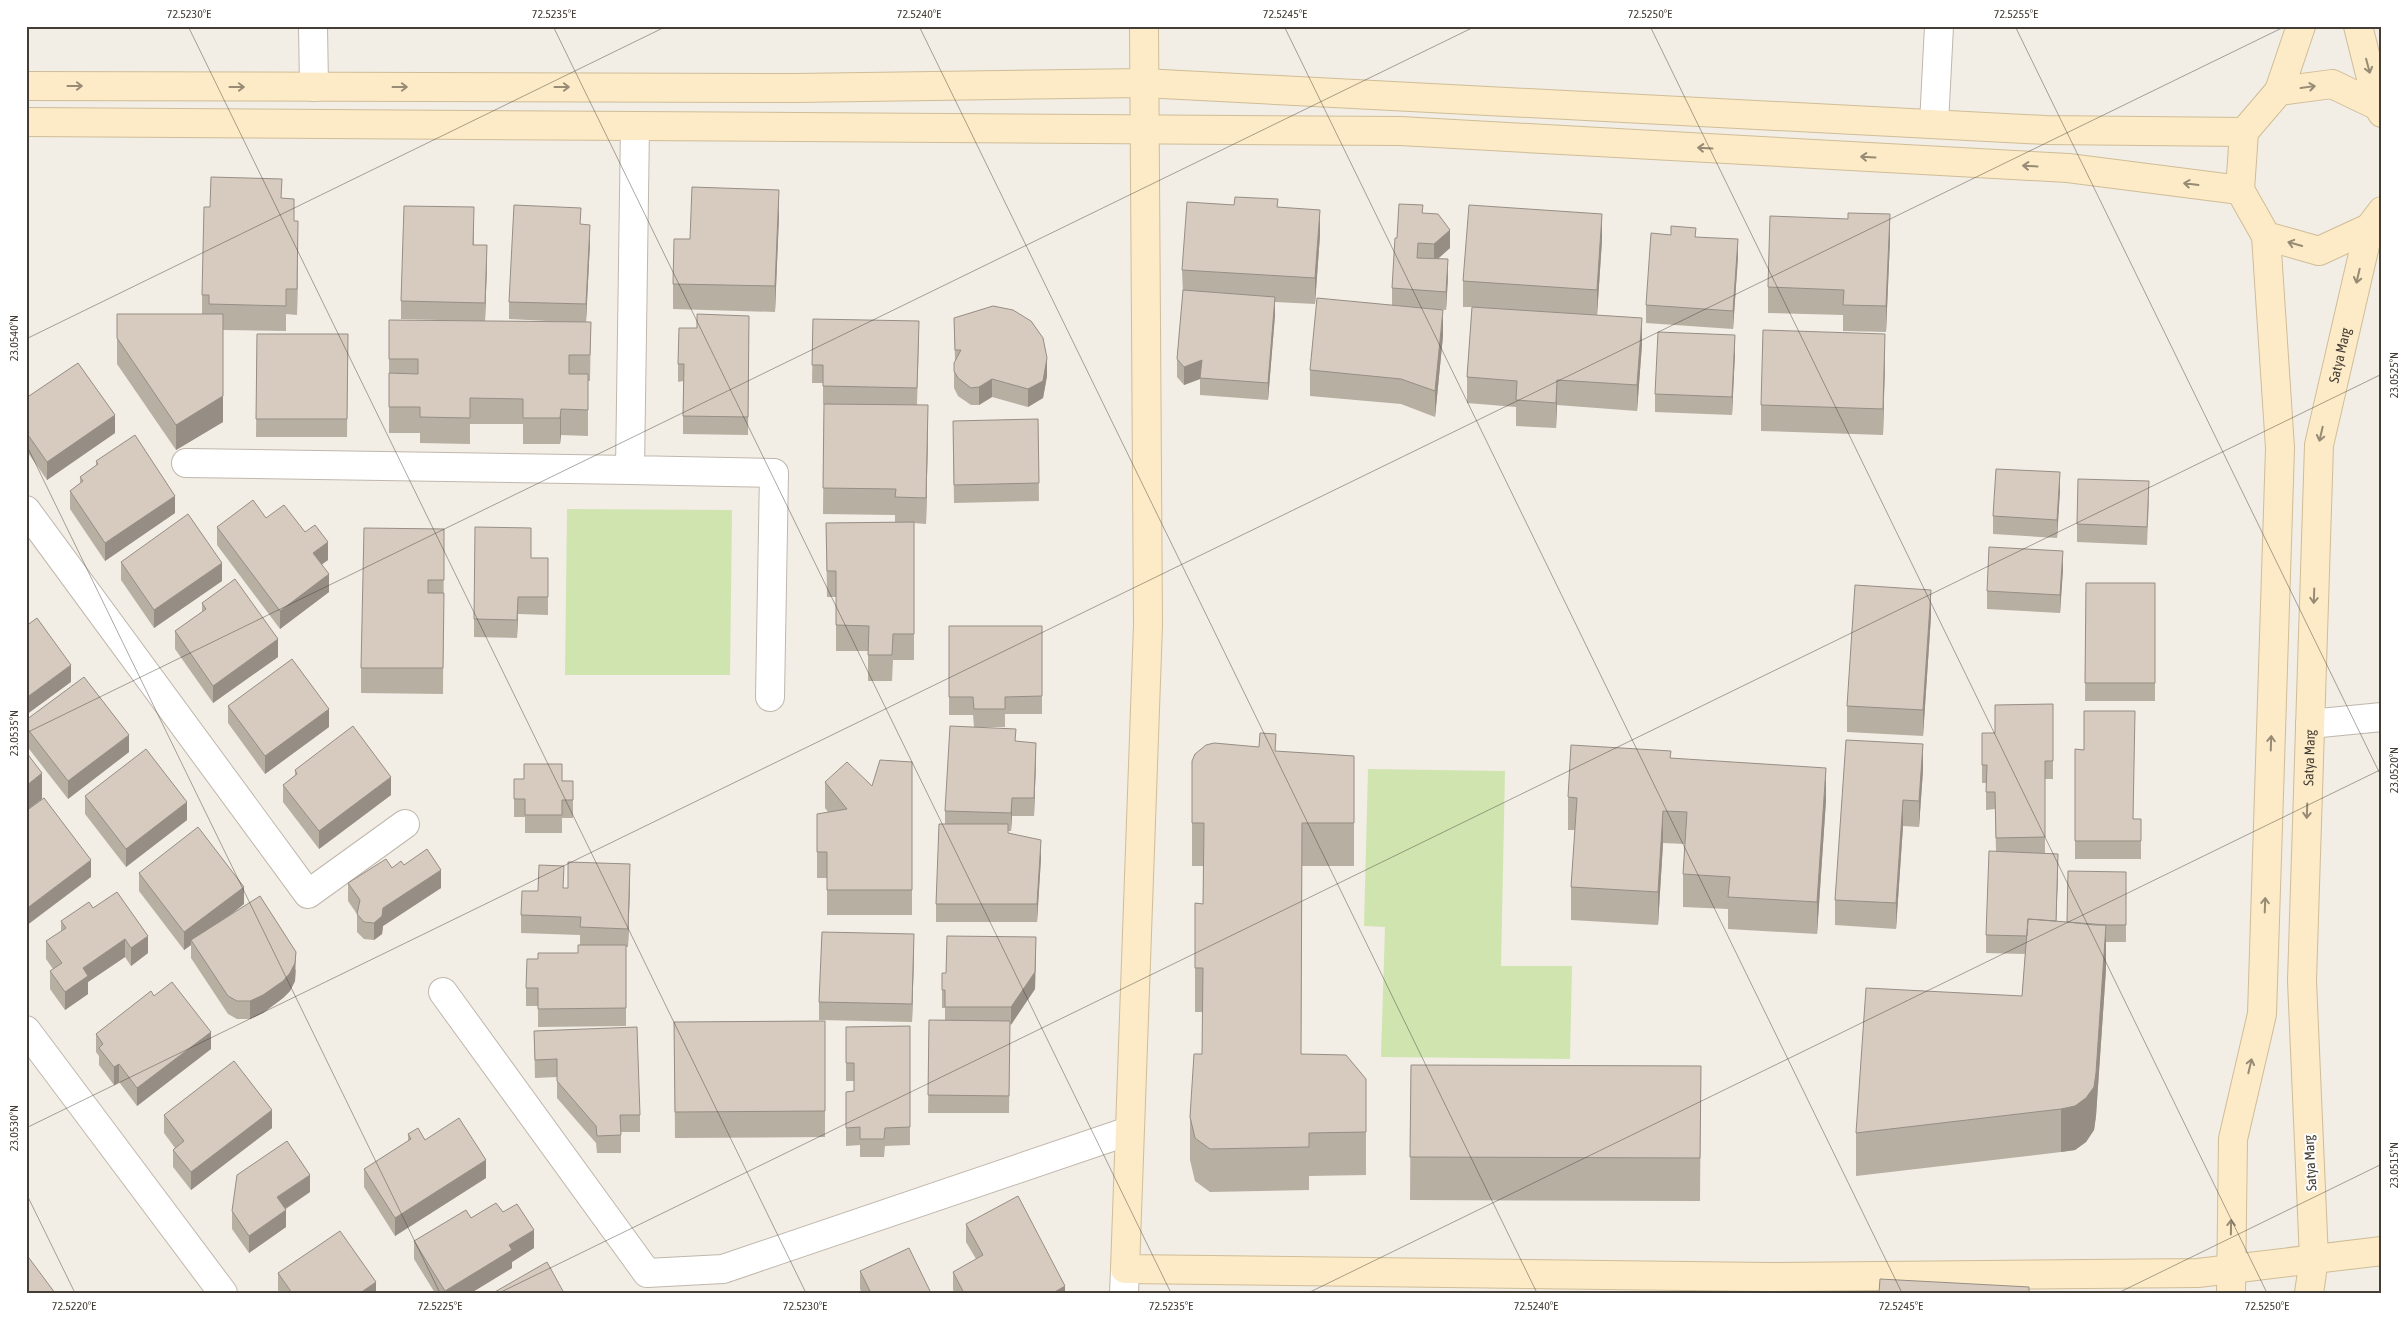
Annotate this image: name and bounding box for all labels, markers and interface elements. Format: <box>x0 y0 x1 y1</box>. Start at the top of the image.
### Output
text: 72.5230°E <box>167 7 211 21</box>
text: 72.5235°E <box>532 7 576 21</box>
text: 72.5240°E <box>897 7 941 21</box>
text: 72.5245°E <box>1263 7 1307 21</box>
text: 72.5250°E <box>1628 7 1672 21</box>
text: 72.5255°E <box>1994 7 2038 21</box>
one-way arrow <box>2364 58 2373 74</box>
one-way arrow <box>66 81 83 91</box>
one-way arrow <box>229 82 245 92</box>
one-way arrow <box>392 82 408 92</box>
one-way arrow <box>554 82 570 92</box>
one-way arrow <box>2300 82 2316 92</box>
one-way arrow <box>1698 143 1714 152</box>
one-way arrow <box>1860 152 1876 161</box>
one-way arrow <box>2022 161 2038 170</box>
one-way arrow <box>2184 179 2200 189</box>
one-way arrow <box>2288 239 2304 249</box>
one-way arrow <box>2353 267 2362 283</box>
text: 23.0540°N <box>7 315 21 361</box>
street label: Satya Marg <box>2326 326 2354 384</box>
text: 23.0525°N <box>2387 352 2401 398</box>
one-way arrow <box>2316 426 2326 442</box>
one-way arrow <box>2309 588 2319 604</box>
text: 23.0535°N <box>7 710 21 756</box>
street label: Satya Marg <box>2300 729 2318 786</box>
one-way arrow <box>2266 735 2275 751</box>
text: 23.0520°N <box>2387 747 2401 793</box>
one-way arrow <box>2302 802 2312 819</box>
one-way arrow <box>2261 897 2270 913</box>
one-way arrow <box>2246 1058 2255 1074</box>
text: 23.0530°N <box>7 1105 21 1151</box>
street label: Satya Marg <box>2301 1135 2319 1191</box>
text: 23.0515°N <box>2387 1142 2401 1188</box>
one-way arrow <box>2226 1219 2235 1235</box>
text: 72.5220°E <box>52 1299 96 1313</box>
text: 72.5225°E <box>418 1299 462 1313</box>
text: 72.5230°E <box>783 1299 827 1313</box>
text: 72.5235°E <box>1149 1299 1193 1313</box>
text: 72.5240°E <box>1514 1299 1558 1313</box>
text: 72.5245°E <box>1879 1299 1923 1313</box>
text: 72.5250°E <box>2245 1299 2289 1313</box>

